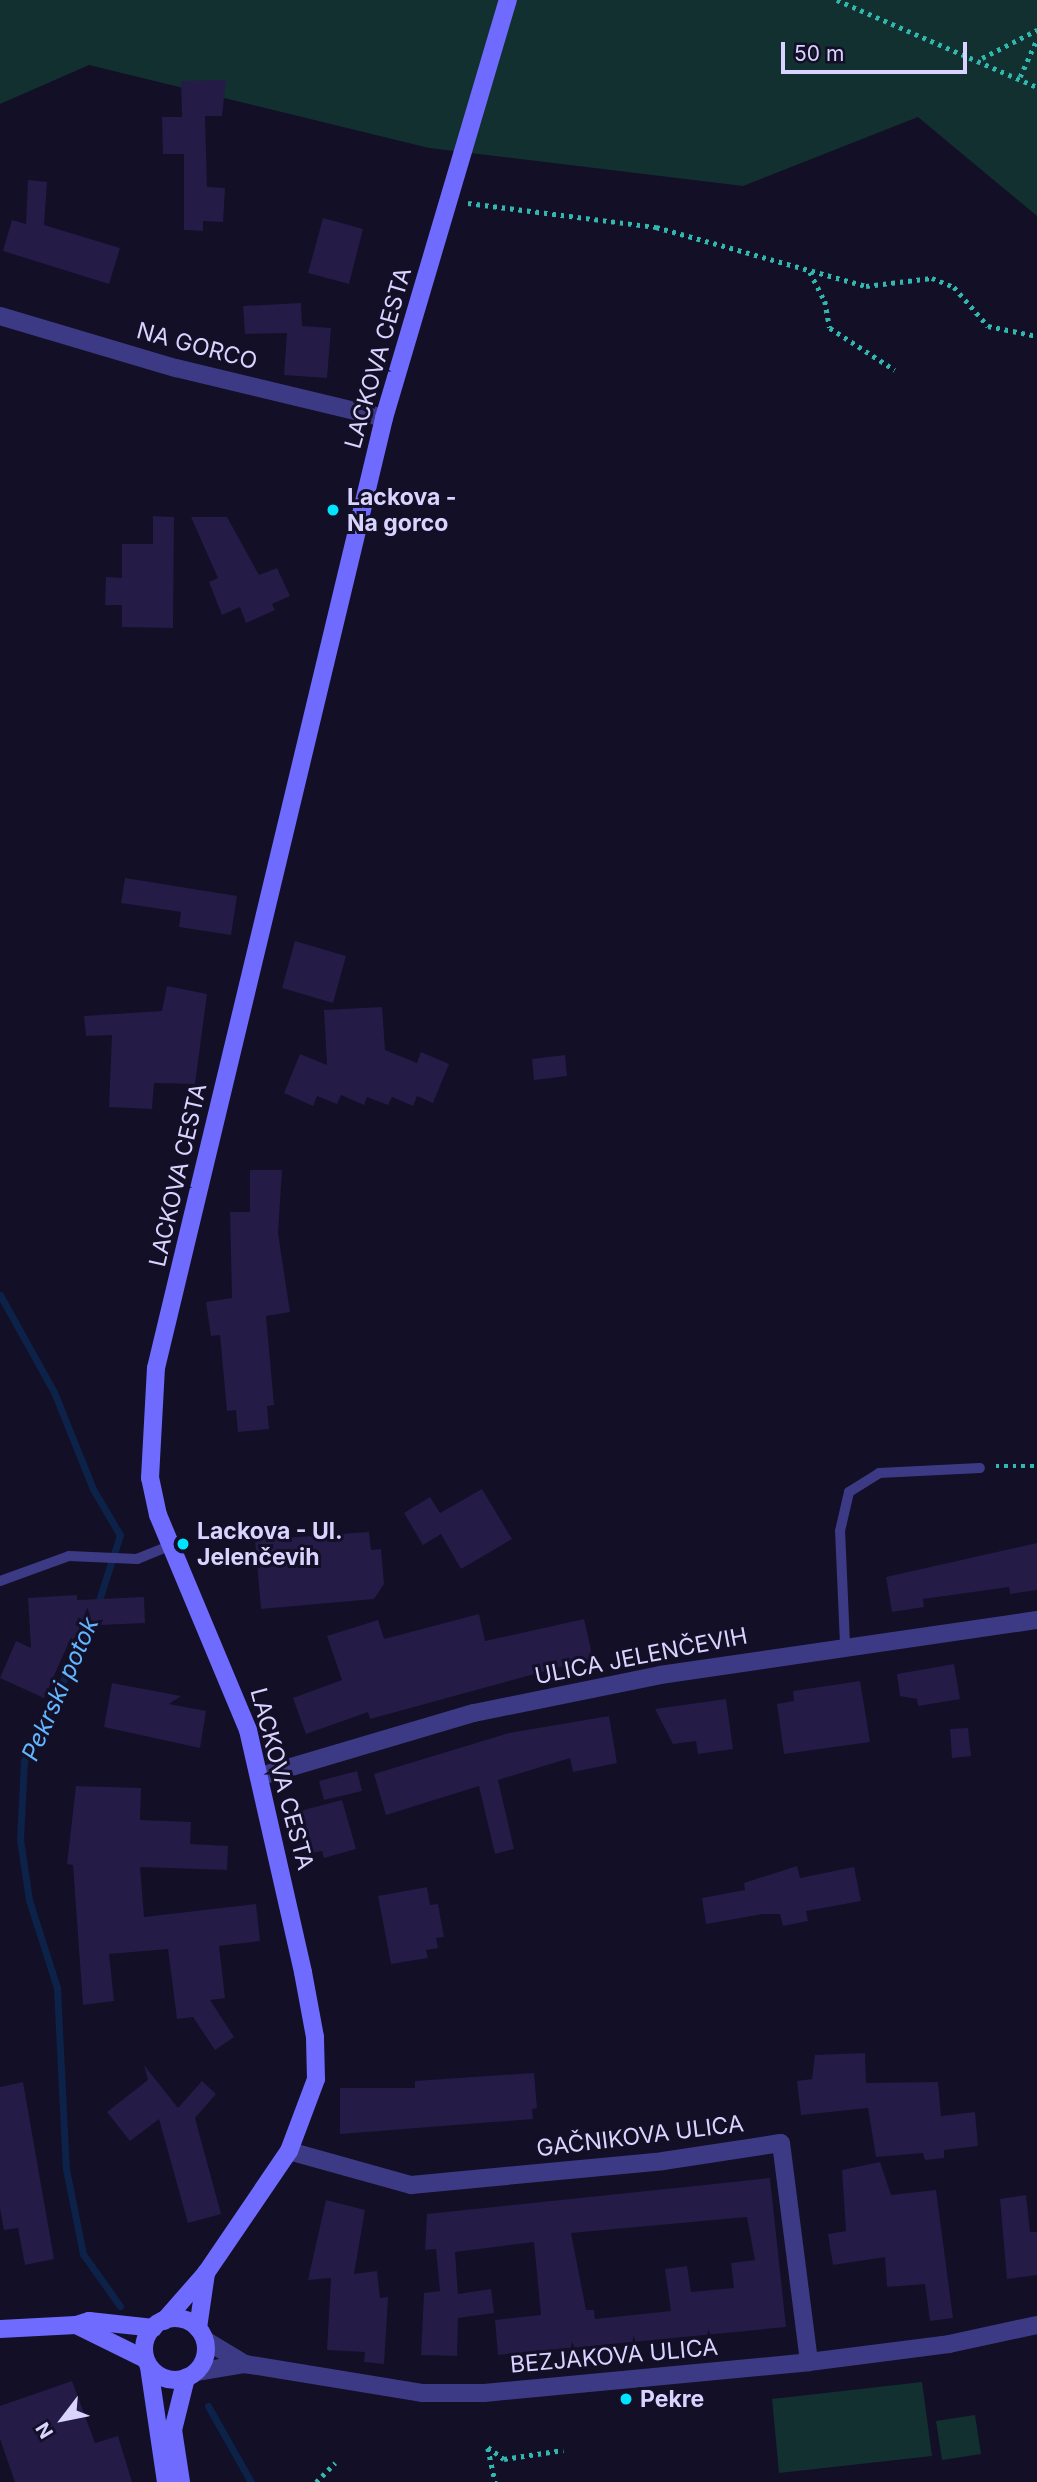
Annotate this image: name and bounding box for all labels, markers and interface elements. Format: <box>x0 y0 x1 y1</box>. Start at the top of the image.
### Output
scale bar <box>785 28 970 72</box>
text: 50 m <box>794 41 844 66</box>
street label: LACKOVA CESTA <box>339 264 417 452</box>
street label: NA GORCO <box>134 317 260 375</box>
place label: Lackova - Na gorco <box>347 483 457 537</box>
marker: Lackova - Na gorco <box>325 502 341 518</box>
street label: LACKOVA CESTA <box>144 1081 212 1269</box>
place label: Lackova - Ul. Jelenčevih <box>197 1517 343 1571</box>
marker: Lackova - Ul. Jelenčevih <box>175 1536 191 1552</box>
water label: Pekrski potok <box>16 1613 104 1765</box>
street label: ULICA JELENČEVIH <box>532 1622 750 1690</box>
street label: LACKOVA CESTA <box>244 1685 320 1873</box>
street label: GAČNIKOVA ULICA <box>535 2110 745 2162</box>
street label: BEZJAKOVA ULICA <box>509 2333 719 2379</box>
north arrow <box>28 2384 98 2454</box>
place label: Pekre <box>640 2385 704 2413</box>
marker: Pekre <box>618 2391 634 2407</box>
text: N <box>31 2418 58 2443</box>

